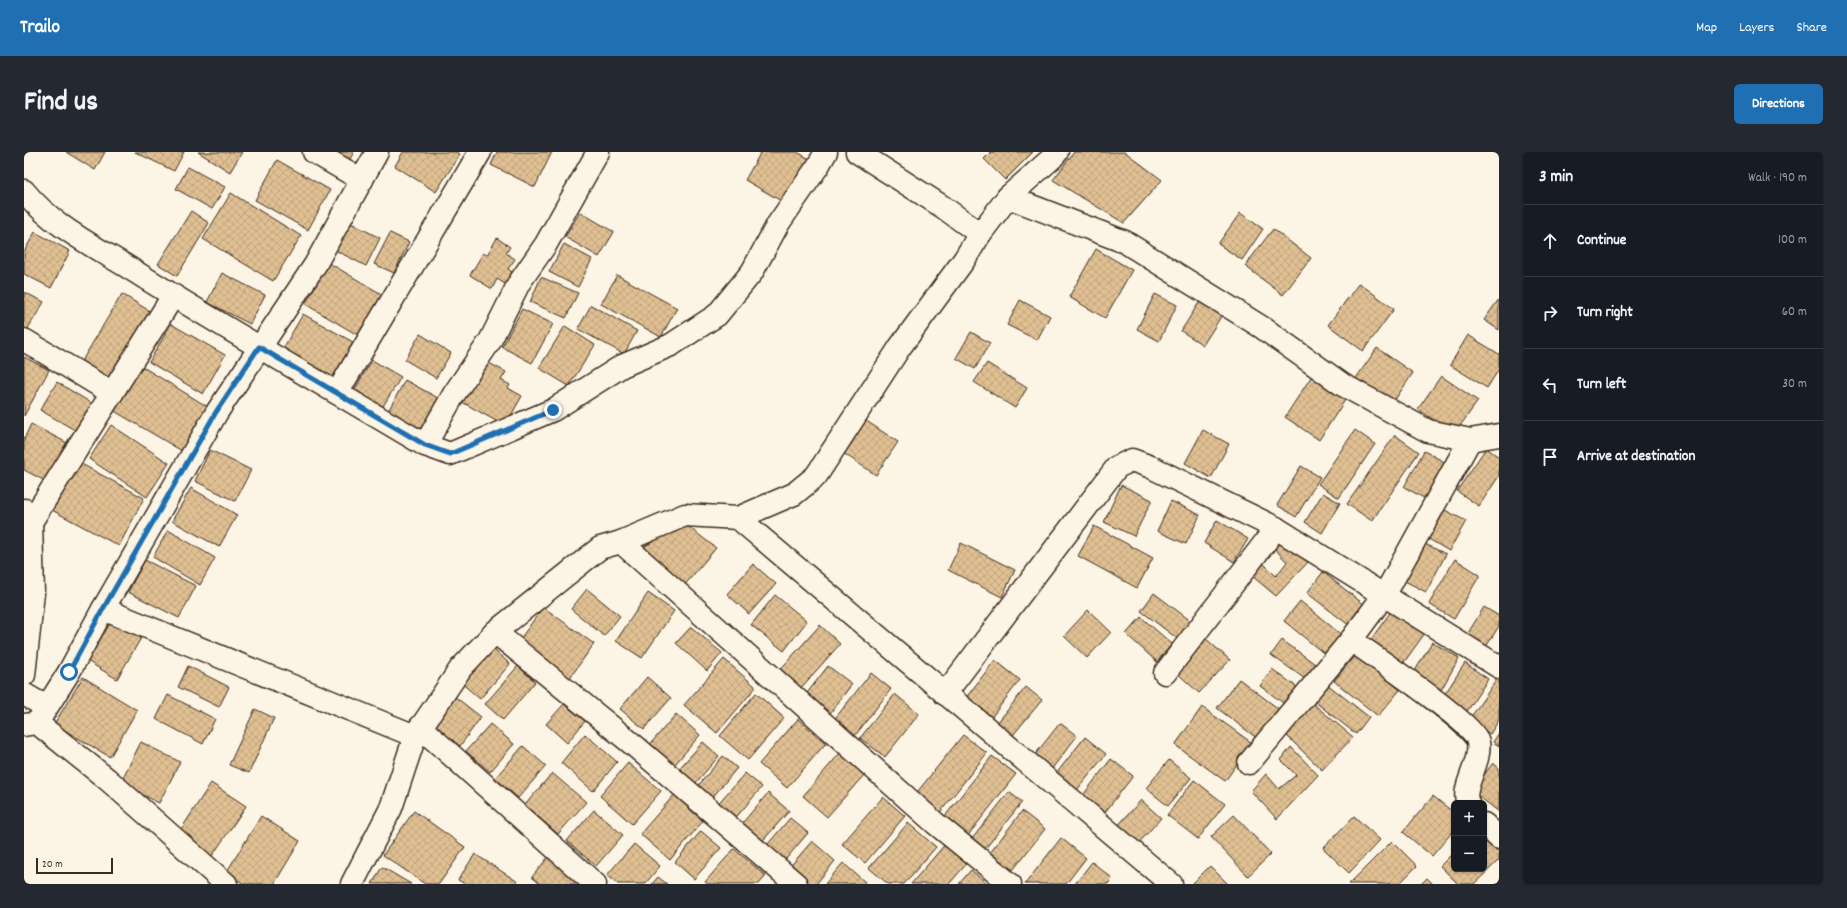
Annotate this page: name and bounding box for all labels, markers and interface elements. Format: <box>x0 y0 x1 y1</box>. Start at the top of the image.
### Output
text: Trailo <box>20 15 60 42</box>
text: Map <box>1696 18 1717 38</box>
text: Layers <box>1739 18 1774 38</box>
text: Share <box>1796 18 1827 38</box>
text: Find us <box>24 84 98 124</box>
button: Directions <box>1734 84 1823 124</box>
text: 3 min <box>1539 166 1573 190</box>
text: Walk · 190 m <box>1748 169 1807 188</box>
icon: ahead <box>1539 230 1561 252</box>
text: Continue <box>1577 230 1626 252</box>
text: 100 m <box>1778 231 1807 250</box>
icon: right <box>1539 302 1561 324</box>
text: Turn right <box>1577 302 1633 324</box>
text: 60 m <box>1782 303 1807 322</box>
icon: left <box>1539 374 1561 396</box>
text: Turn left <box>1577 374 1626 396</box>
text: 30 m <box>1782 375 1807 394</box>
route end <box>544 401 562 419</box>
icon: arrive <box>1539 446 1561 468</box>
text: Arrive at destination <box>1577 446 1695 468</box>
route start <box>60 663 78 681</box>
map controls <box>1451 800 1487 872</box>
button: + <box>1451 800 1487 836</box>
button: − <box>1451 836 1487 872</box>
scale bar <box>36 856 113 875</box>
text: 20 m <box>42 857 63 873</box>

